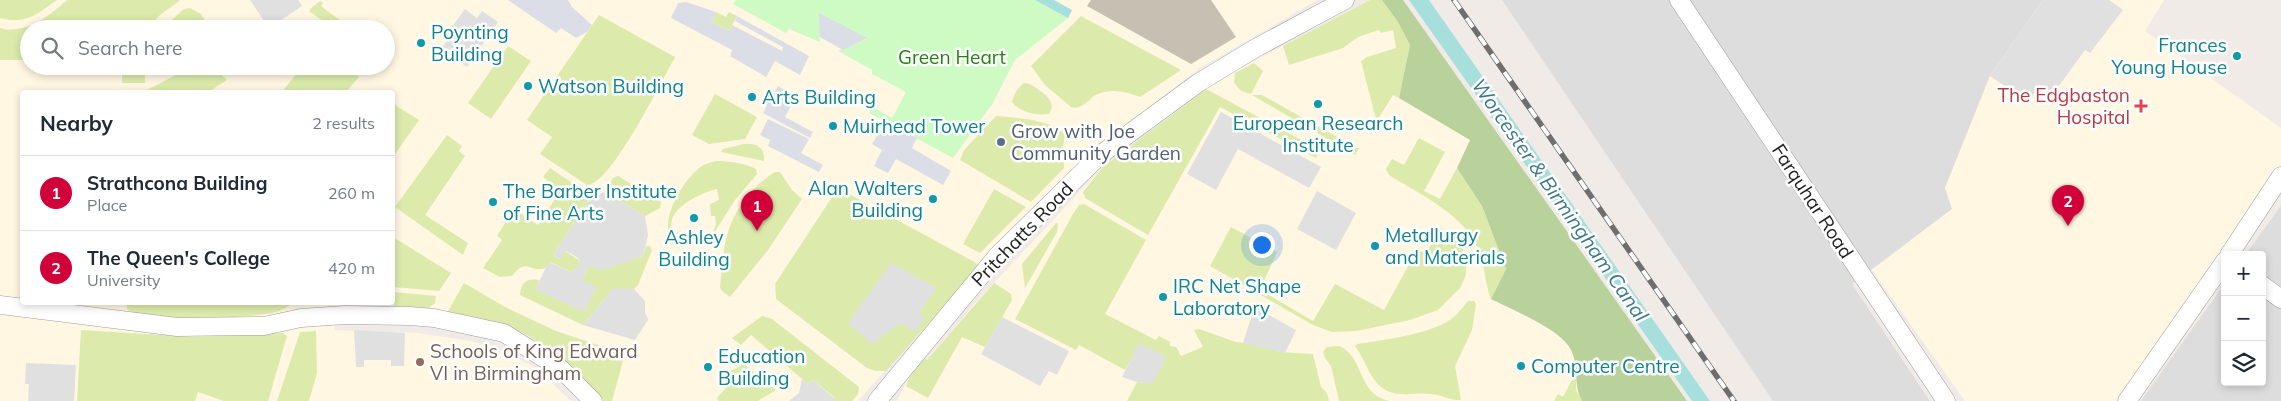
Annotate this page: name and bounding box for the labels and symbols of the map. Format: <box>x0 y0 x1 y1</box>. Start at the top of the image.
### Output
place label: Poynting Building <box>431 20 509 66</box>
place label: Frances Young House <box>2110 33 2227 79</box>
marker: Poynting Building <box>415 37 427 49</box>
park label: Green Heart <box>898 45 1006 69</box>
marker: Frances Young House <box>2231 50 2243 62</box>
water label: Worcester & Birmingham Canal <box>1467 73 1654 326</box>
place label: Watson Building <box>538 74 684 98</box>
marker: Watson Building <box>522 80 534 92</box>
place label: The Edgbaston Hospital <box>1997 83 2130 129</box>
place label: Arts Building <box>762 85 876 109</box>
marker: Arts Building <box>746 91 758 103</box>
marker: European Research Institute <box>1312 98 1324 110</box>
marker: The Edgbaston Hospital <box>2134 99 2148 113</box>
place label: European Research Institute <box>1233 111 1403 157</box>
place label: Muirhead Tower <box>843 114 985 138</box>
place label: Grow with Joe Community Garden <box>1011 119 1181 165</box>
marker: Muirhead Tower <box>827 120 839 132</box>
marker: Grow with Joe Community Garden <box>995 136 1007 148</box>
street label: Farquhar Road <box>1767 139 1859 263</box>
place label: Alan Walters Building <box>808 176 923 222</box>
street label: Pritchatts Road <box>966 177 1078 291</box>
place label: The Barber Institute of Fine Arts <box>503 179 677 225</box>
pin: 2 <box>2052 185 2084 226</box>
pin: 1 <box>741 190 773 231</box>
marker: Alan Walters Building <box>927 193 939 205</box>
marker: The Barber Institute of Fine Arts <box>487 196 499 208</box>
marker: Ashley Building <box>688 212 700 224</box>
place label: Metallurgy and Materials <box>1385 223 1505 269</box>
place label: Ashley Building <box>658 225 730 271</box>
your location <box>1249 232 1275 258</box>
marker: Metallurgy and Materials <box>1369 240 1381 252</box>
place label: IRC Net Shape Laboratory <box>1173 274 1301 320</box>
marker: IRC Net Shape Laboratory <box>1157 291 1169 303</box>
place label: Schools of King Edward VI in Birmingham <box>430 339 638 385</box>
place label: Education Building <box>718 344 805 390</box>
place label: Computer Centre <box>1531 354 1680 378</box>
marker: Schools of King Edward VI in Birmingham <box>414 356 426 368</box>
marker: Computer Centre <box>1515 360 1527 372</box>
marker: Education Building <box>702 361 714 373</box>

